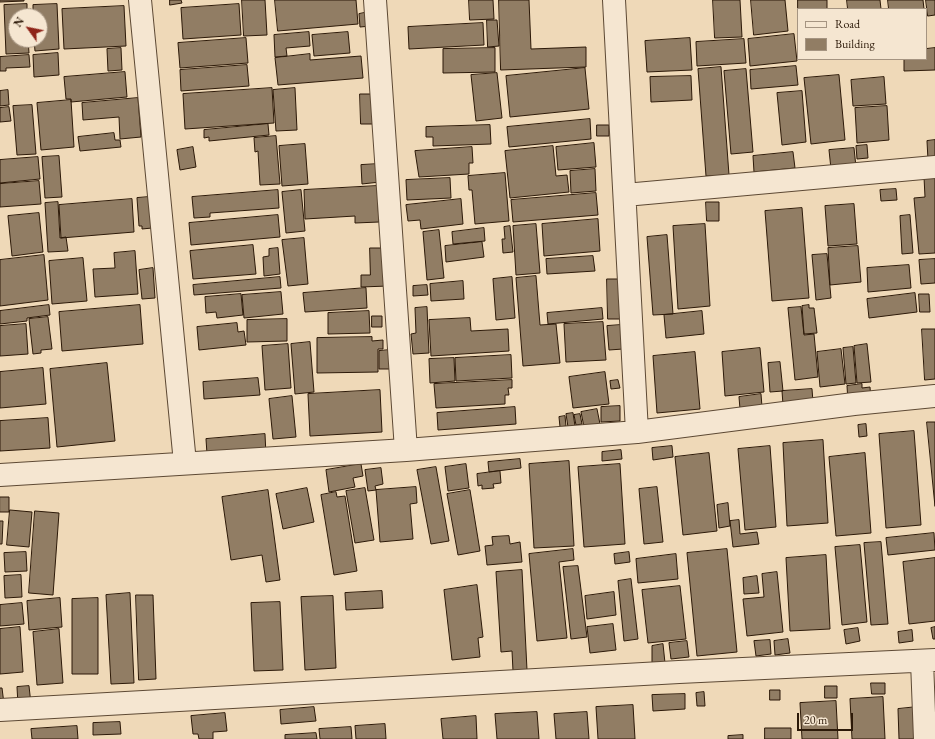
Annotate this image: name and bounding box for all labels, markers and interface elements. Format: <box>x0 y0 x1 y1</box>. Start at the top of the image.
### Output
north arrow <box>8 8 48 48</box>
legend <box>797 8 927 60</box>
text: N <box>10 14 27 30</box>
text: Road <box>835 16 860 32</box>
text: Building <box>835 36 875 52</box>
scale bar <box>799 705 855 731</box>
text: 20 m <box>804 712 827 728</box>

